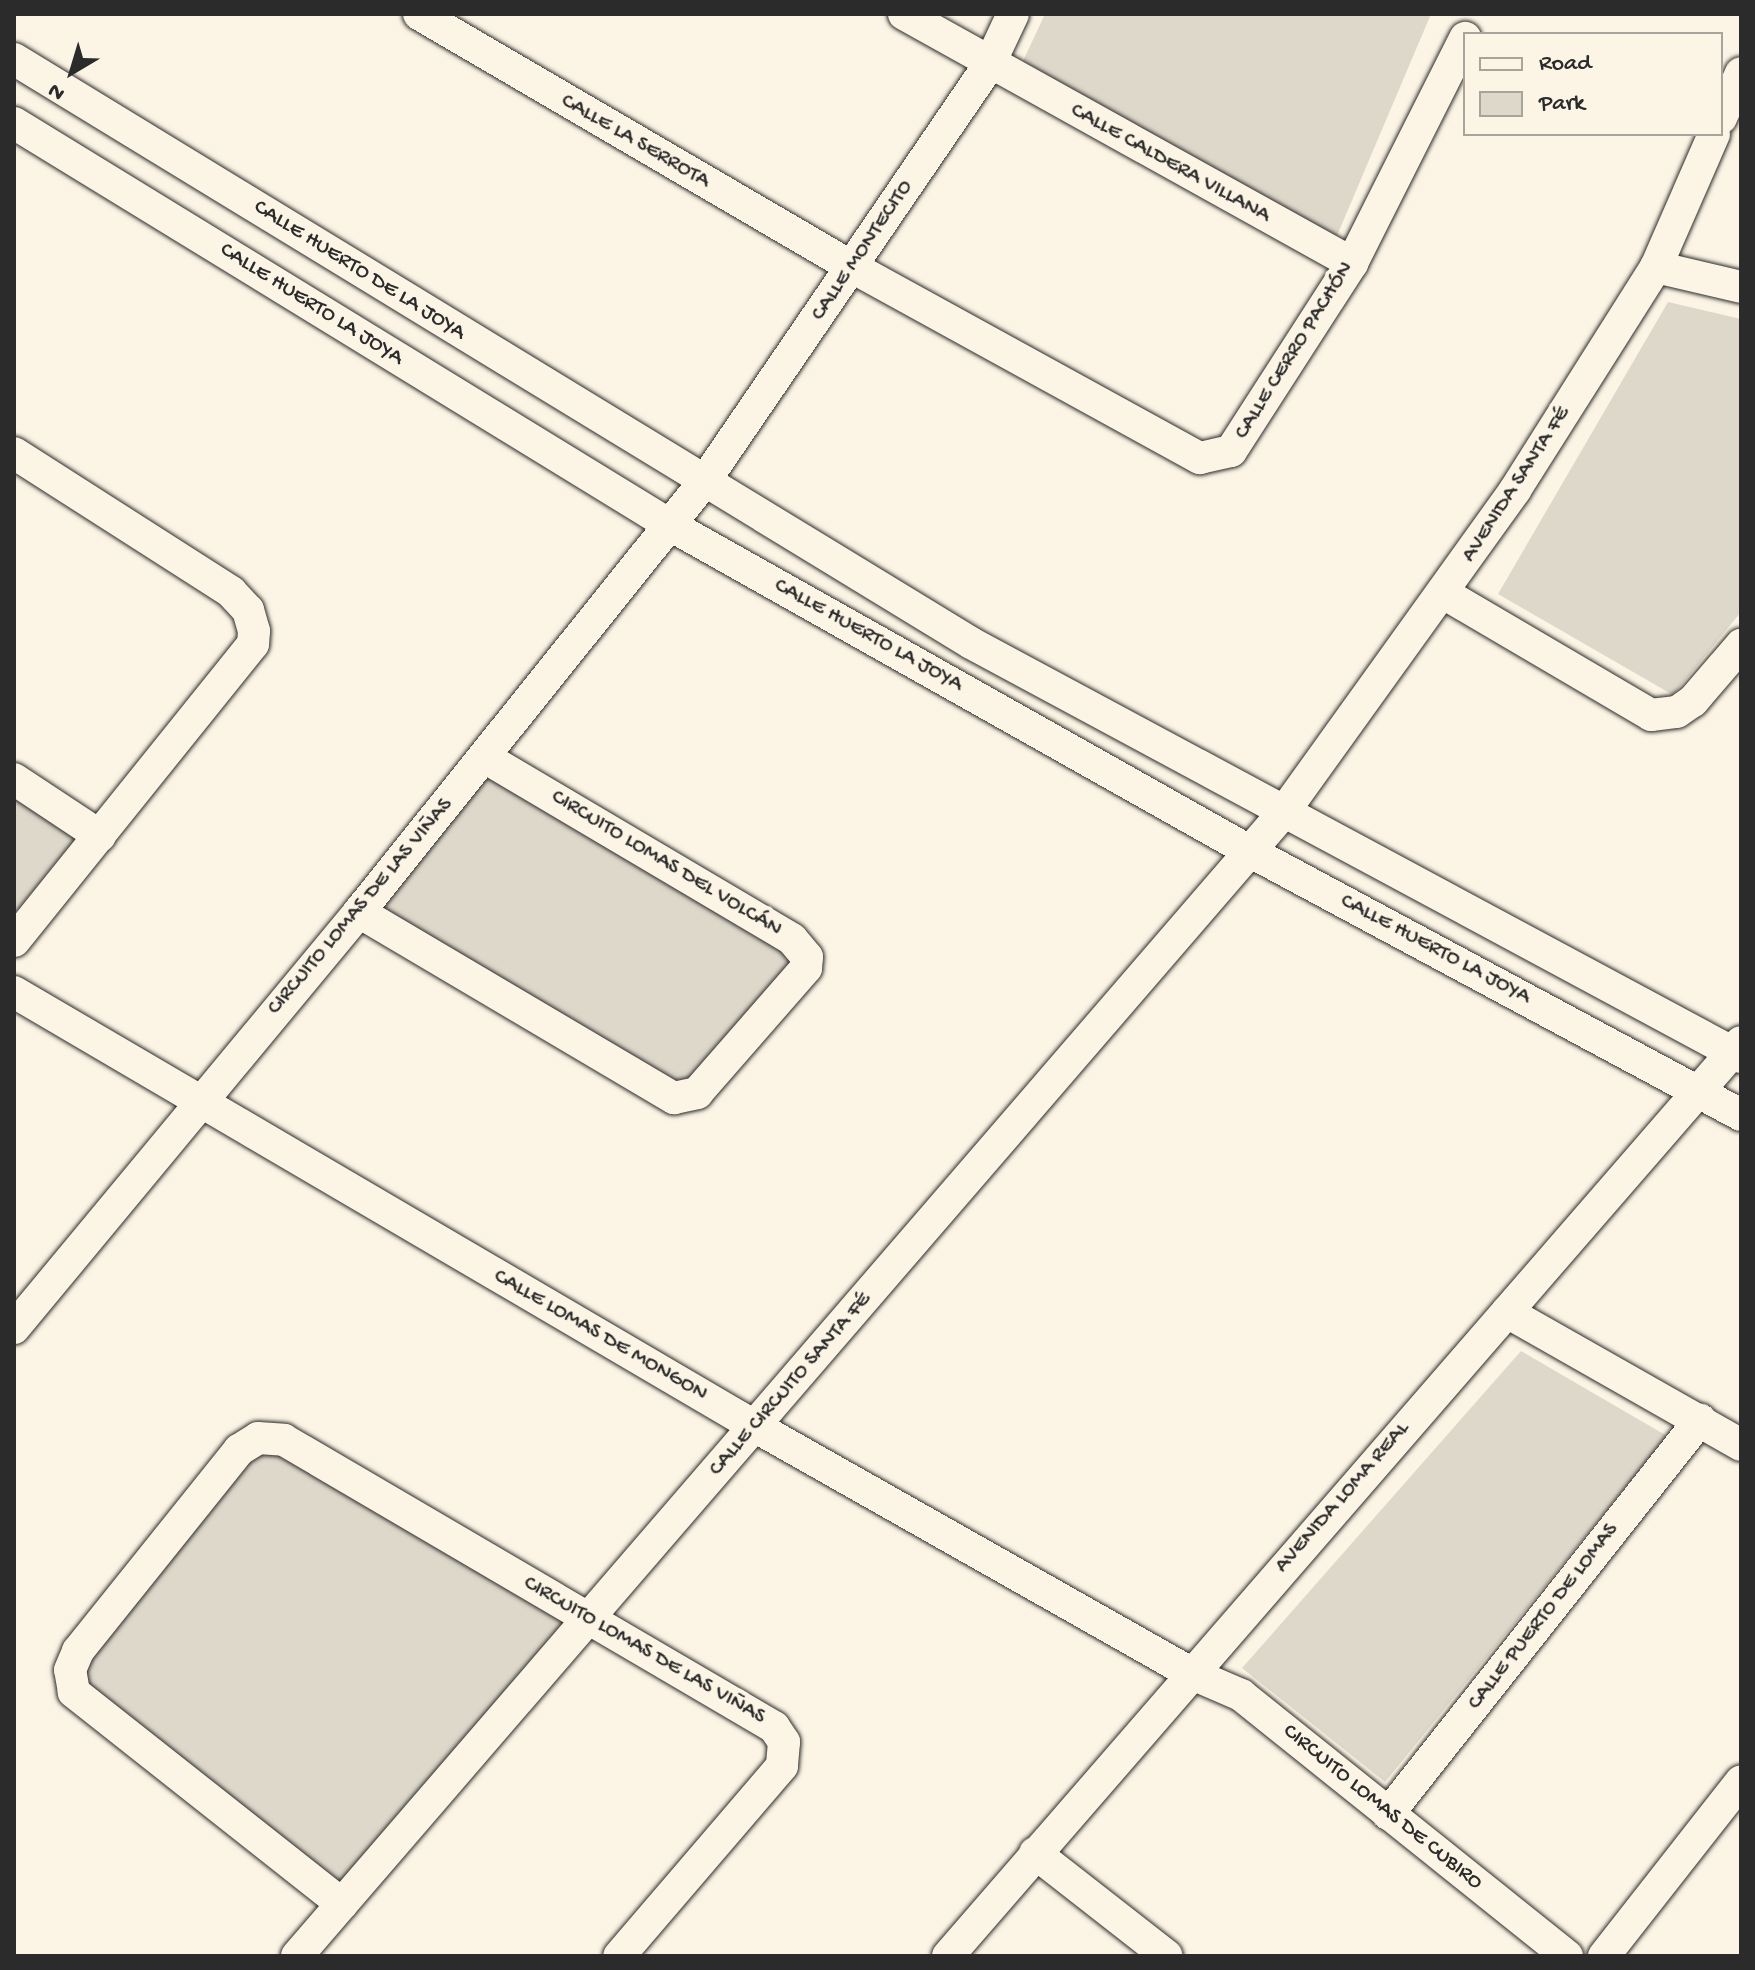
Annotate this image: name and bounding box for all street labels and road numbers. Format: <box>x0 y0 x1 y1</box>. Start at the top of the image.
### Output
street label: CALLE LA SERROTA <box>556 89 714 195</box>
street label: CALLE CALDERA VILLANA <box>1065 98 1275 230</box>
street label: CALLE MONTECITO <box>806 176 920 326</box>
street label: CALLE HUERTO DE LA JOYA <box>248 195 470 347</box>
street label: CALLE HUERTO LA JOYA <box>214 238 408 372</box>
street label: CALLE CERRO PACHÓN <box>1230 257 1360 445</box>
street label: AVENIDA SANTA FÉ <box>1457 402 1577 568</box>
street label: CALLE HUERTO LA JOYA <box>769 573 967 699</box>
street label: CIRCUITO LOMAS DEL VOLCÁN <box>546 785 786 943</box>
street label: CIRCUITO LOMAS DE LAS VIÑAS <box>262 793 460 1021</box>
street label: CALLE HUERTO LA JOYA <box>1335 889 1535 1011</box>
street label: CALLE LOMAS DE MONGON <box>488 1264 712 1408</box>
street label: CALLE CIRCUITO SANTA FÉ <box>704 1288 878 1482</box>
street label: AVENIDA LOMA REAL <box>1270 1417 1416 1579</box>
street label: CALLE PUERTO DE LOMAS <box>1463 1518 1625 1716</box>
street label: CIRCUITO LOMAS DE LAS VIÑAS <box>518 1571 770 1731</box>
street label: CIRCUITO LOMAS DE CUBIRO <box>1277 1719 1487 1897</box>

